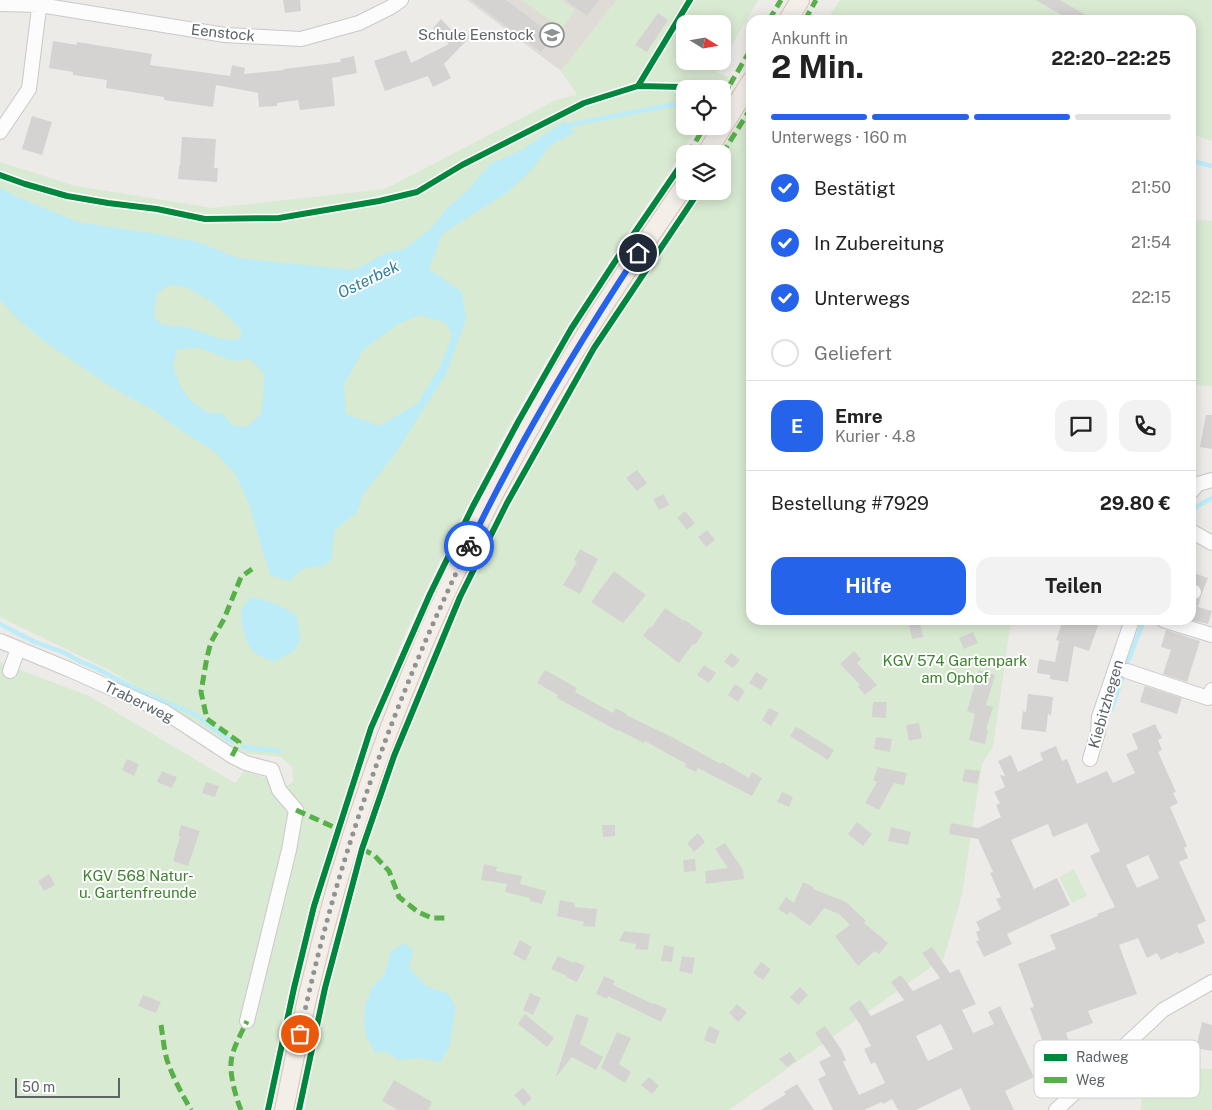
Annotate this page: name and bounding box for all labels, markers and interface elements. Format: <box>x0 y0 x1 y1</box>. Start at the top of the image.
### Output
north arrow <box>676 15 731 70</box>
map controls <box>676 15 731 200</box>
street label: Eenstock <box>190 21 256 44</box>
school or university icon: Schule Eenstock <box>539 22 565 48</box>
place label: Schule Eenstock <box>418 26 534 43</box>
text: Ankunft in <box>771 29 848 48</box>
text: 22:20–22:25 <box>1051 47 1171 69</box>
text: 2 Min. <box>771 48 864 85</box>
button: locate <box>676 80 731 135</box>
text: Unterwegs · 160 m <box>771 128 907 147</box>
button: layers <box>676 145 731 200</box>
icon: check <box>771 174 799 202</box>
text: Bestätigt <box>814 177 896 199</box>
text: 21:50 <box>1131 178 1171 197</box>
icon: check <box>771 229 799 257</box>
pin <box>617 232 659 274</box>
text: In Zubereitung <box>814 232 944 254</box>
text: 21:54 <box>1131 233 1171 252</box>
icon: home <box>624 239 652 267</box>
water label: Osterbek <box>334 256 402 302</box>
icon: check <box>771 284 799 312</box>
text: Unterwegs <box>814 287 910 309</box>
text: 22:15 <box>1132 288 1171 307</box>
text: Geliefert <box>814 342 892 364</box>
button: chat <box>1055 400 1107 452</box>
button: phone <box>1119 400 1171 452</box>
text: Emre <box>835 405 883 427</box>
text: E <box>791 415 803 437</box>
text: Kurier · 4.8 <box>835 427 916 446</box>
text: Bestellung #7929 <box>771 492 929 514</box>
text: 29.80 € <box>1100 492 1171 514</box>
courier <box>444 521 494 571</box>
icon: bike <box>455 532 483 560</box>
button: Hilfe <box>771 557 966 615</box>
button: Teilen <box>976 557 1171 615</box>
park label: KGV 574 Gartenpark am Ophof <box>883 652 1027 686</box>
street label: Kiebitzhegen <box>1085 658 1126 750</box>
street label: Traberweg <box>102 677 177 726</box>
park label: KGV 568 Natur- u. Gartenfreunde <box>79 867 197 901</box>
pin <box>279 1013 321 1055</box>
icon: bag <box>286 1020 314 1048</box>
legend <box>1034 1040 1200 1098</box>
text: Radweg <box>1076 1049 1129 1065</box>
text: Weg <box>1076 1072 1106 1088</box>
scale bar <box>15 1075 120 1098</box>
text: 50 m <box>22 1079 55 1095</box>

